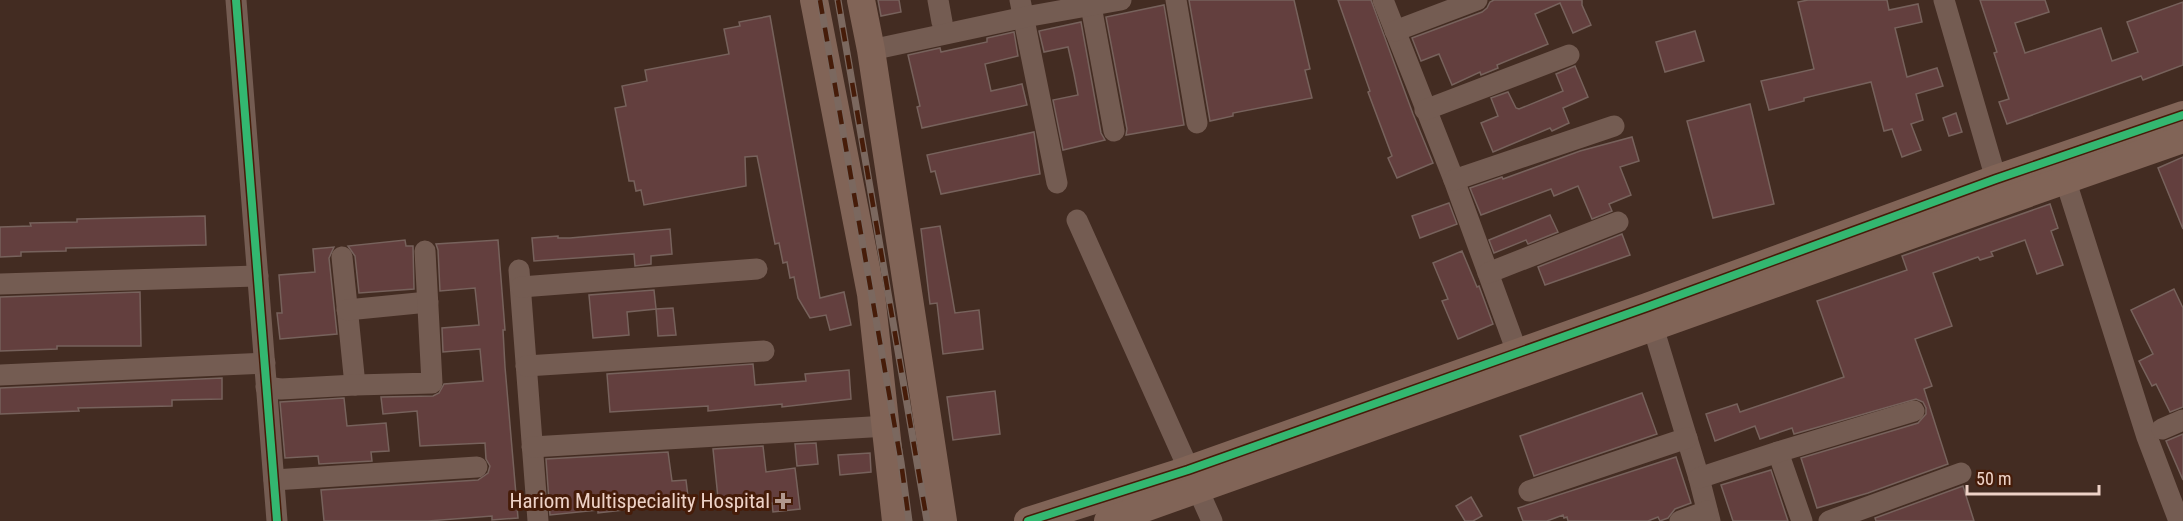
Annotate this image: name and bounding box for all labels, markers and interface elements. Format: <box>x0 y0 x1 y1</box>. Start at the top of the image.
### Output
scale bar <box>1967 458 2099 496</box>
text: 50 m <box>1976 468 2011 489</box>
place label: Hariom Multispeciality Hospital <box>509 489 770 513</box>
marker: Hariom Multispeciality Hospital <box>774 492 792 510</box>

